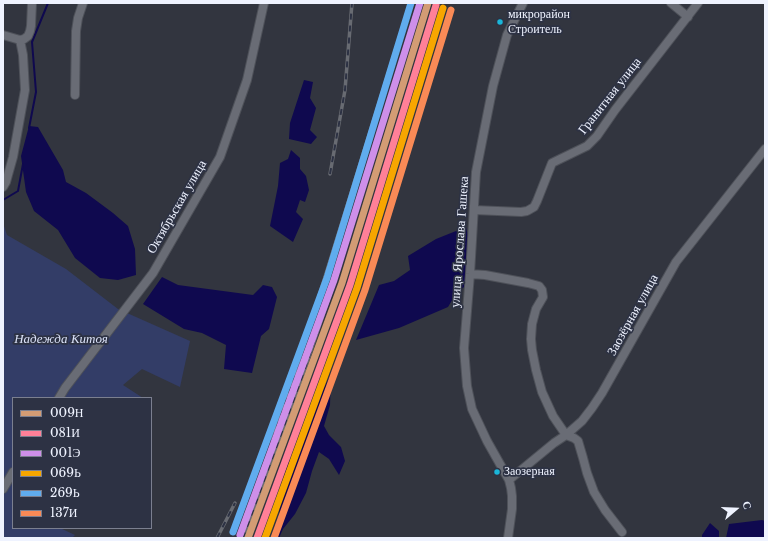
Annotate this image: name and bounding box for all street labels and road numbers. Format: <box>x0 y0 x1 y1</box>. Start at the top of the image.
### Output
street label: Гранитная улица <box>575 55 645 137</box>
street label: Октябрьская улица <box>144 157 210 257</box>
street label: улица Ярослава Гашека <box>448 176 472 308</box>
street label: Заозёрная улица <box>604 272 662 358</box>

